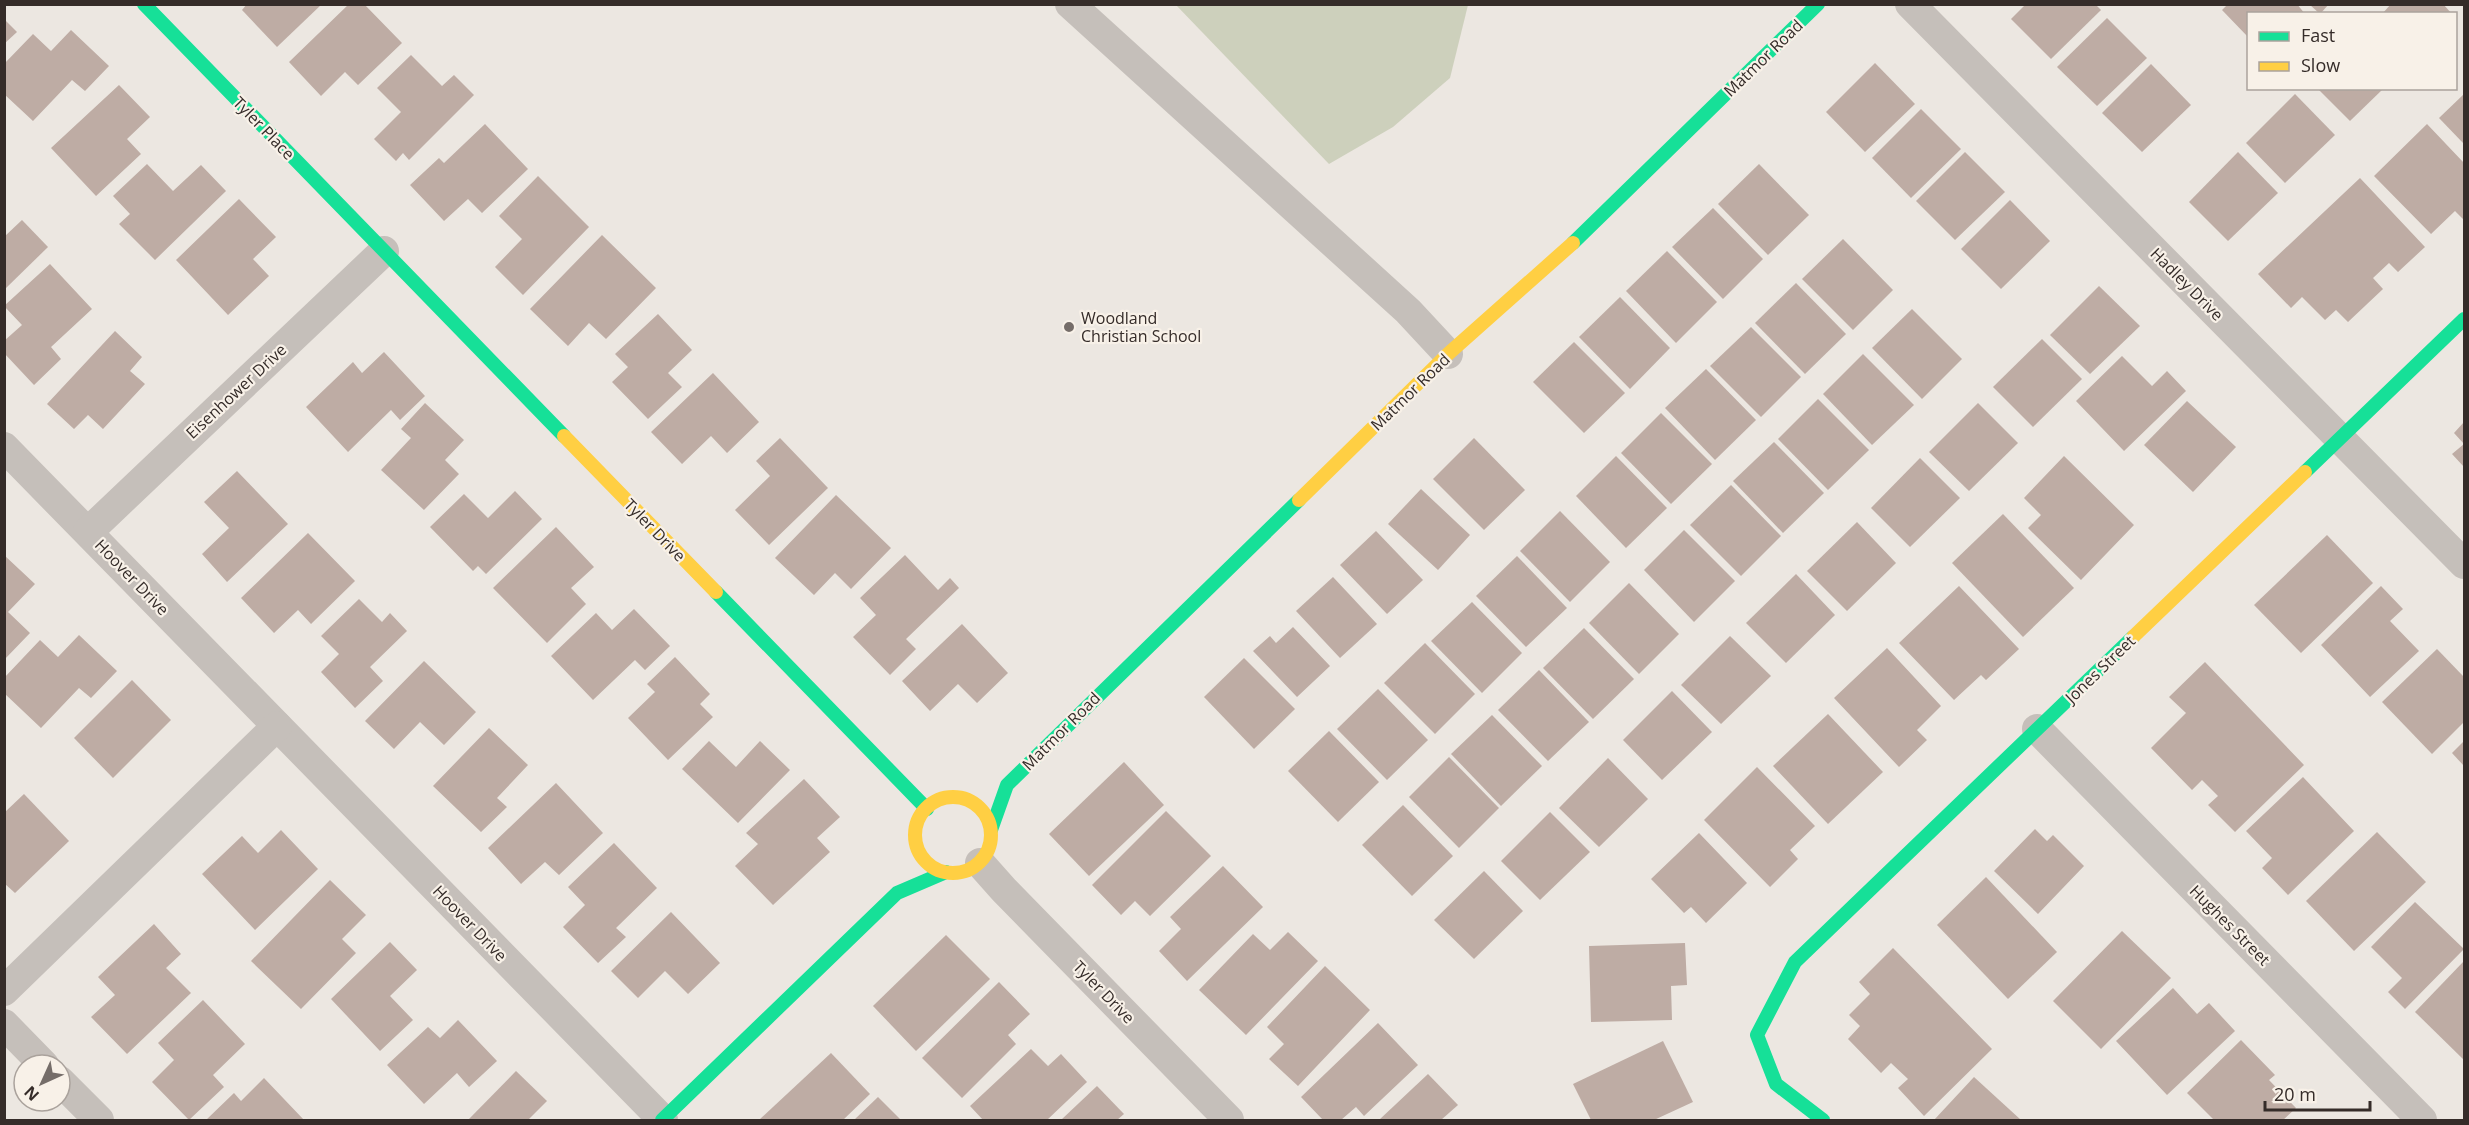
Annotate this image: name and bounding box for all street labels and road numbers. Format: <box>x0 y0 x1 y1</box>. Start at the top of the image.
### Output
street label: Matmor Road <box>1719 15 1807 101</box>
street label: Tyler Place <box>228 92 300 164</box>
street label: Hadley Drive <box>2146 243 2228 325</box>
street label: Eisenhower Drive <box>181 339 291 443</box>
street label: Matmor Road <box>1366 349 1454 435</box>
street label: Tyler Drive <box>619 494 691 566</box>
street label: Hoover Drive <box>90 534 174 620</box>
street label: Jones Street <box>2059 630 2140 709</box>
street label: Matmor Road <box>1017 687 1105 775</box>
street label: Hoover Drive <box>428 880 512 966</box>
street label: Hughes Street <box>2185 880 2275 970</box>
street label: Tyler Drive <box>1068 956 1140 1028</box>

